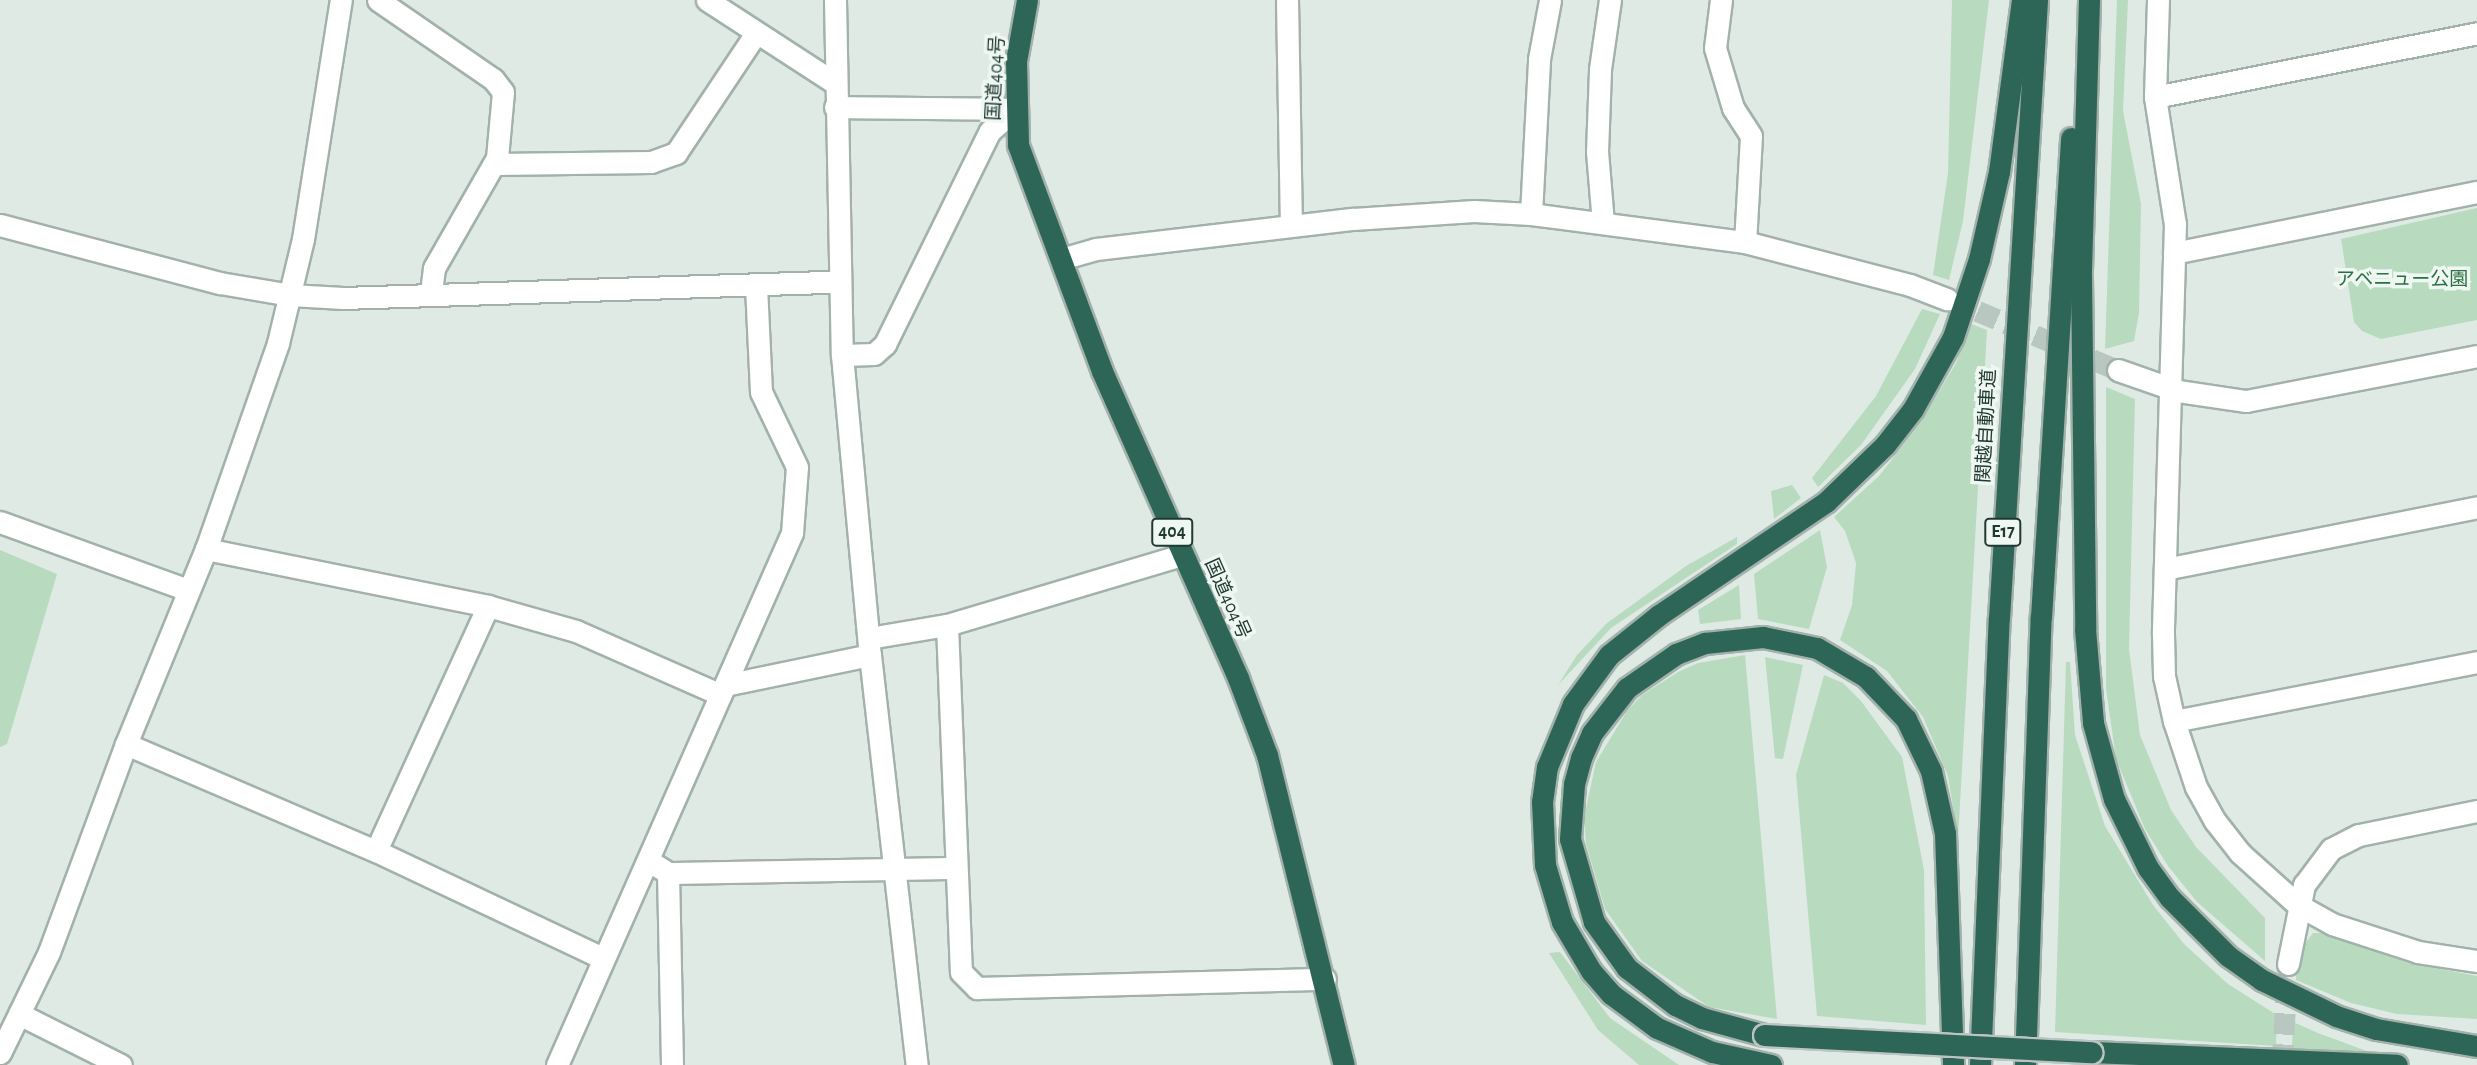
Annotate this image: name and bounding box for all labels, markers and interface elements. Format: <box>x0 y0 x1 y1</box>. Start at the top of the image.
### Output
street label: 国道404号 <box>982 35 1010 121</box>
park label: アベニュー公園 <box>2336 269 2468 291</box>
street label: 関越自動車道 <box>1973 368 2001 484</box>
road number: 404 <box>1151 518 1193 546</box>
road number: E17 <box>1984 518 2022 546</box>
street label: 国道404号 <box>1199 555 1255 643</box>

